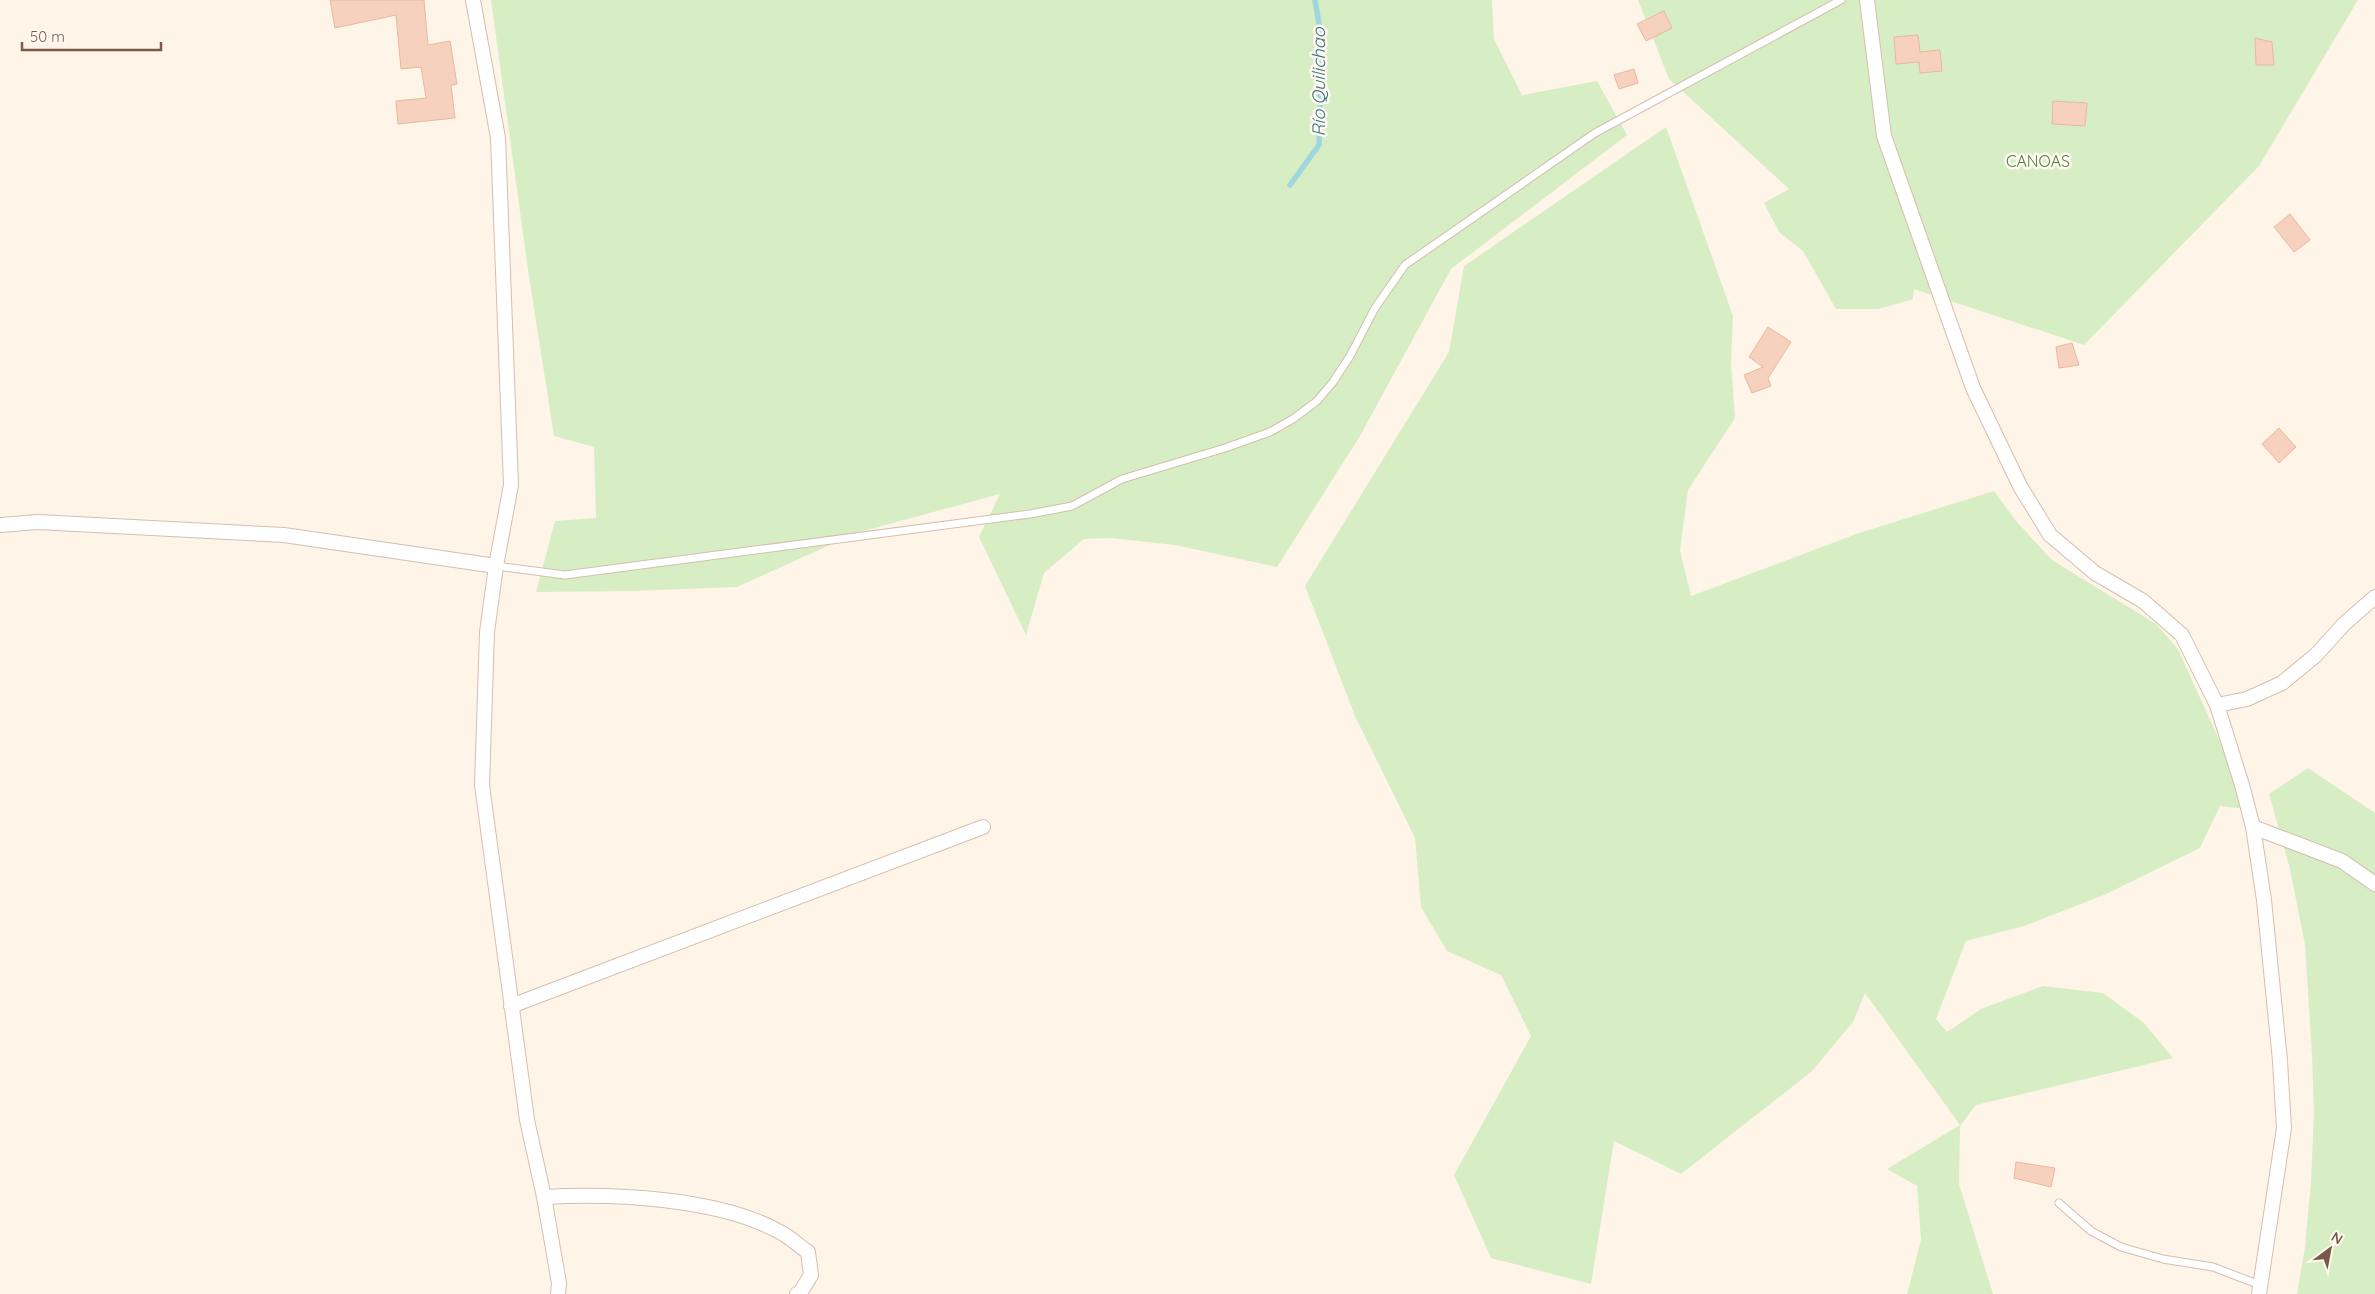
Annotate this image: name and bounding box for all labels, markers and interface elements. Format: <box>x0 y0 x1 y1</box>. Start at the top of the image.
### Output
scale bar <box>22 20 161 52</box>
water label: Río Quilichao <box>1307 26 1330 137</box>
text: 50 m <box>30 27 65 46</box>
park label: CANOAS <box>2006 151 2070 171</box>
north arrow <box>2305 1224 2355 1274</box>
text: N <box>2328 1228 2346 1248</box>

